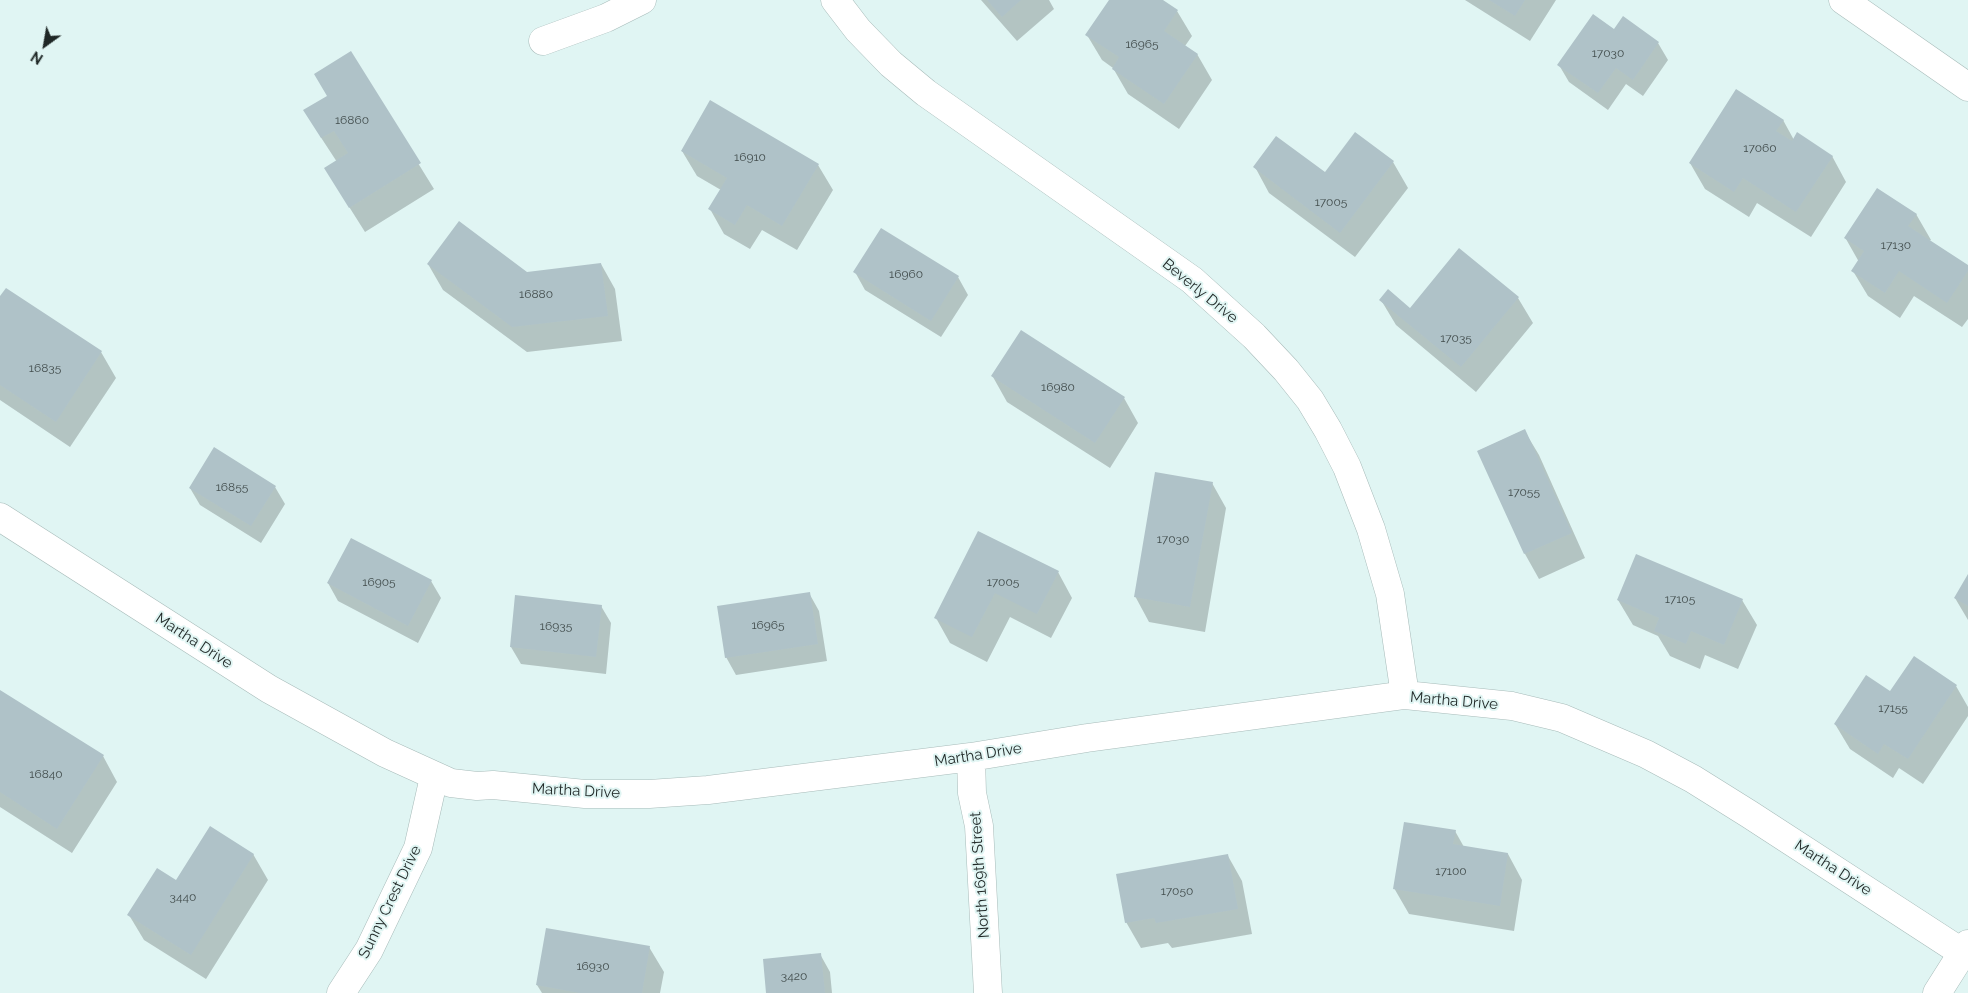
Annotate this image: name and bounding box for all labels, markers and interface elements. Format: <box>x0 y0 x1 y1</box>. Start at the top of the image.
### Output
north arrow <box>20 20 70 70</box>
house number: 16965 <box>1125 37 1159 51</box>
house number: 17030 <box>1592 46 1624 60</box>
text: N <box>28 48 46 67</box>
house number: 16860 <box>335 113 369 127</box>
house number: 17060 <box>1743 141 1777 155</box>
house number: 16910 <box>734 150 766 164</box>
house number: 17005 <box>1315 195 1347 209</box>
house number: 17130 <box>1881 238 1911 252</box>
street label: Beverly Drive <box>1159 255 1241 327</box>
house number: 16960 <box>889 267 923 281</box>
house number: 16880 <box>519 287 553 301</box>
house number: 17035 <box>1440 331 1472 345</box>
house number: 16835 <box>29 361 61 375</box>
house number: 16980 <box>1041 380 1075 394</box>
house number: 16855 <box>216 480 248 494</box>
house number: 17055 <box>1508 485 1540 499</box>
house number: 17030 <box>1157 532 1189 546</box>
house number: 16905 <box>362 575 396 589</box>
house number: 17005 <box>987 575 1019 589</box>
house number: 17105 <box>1665 592 1695 606</box>
street label: Martha Drive <box>152 609 236 673</box>
house number: 16965 <box>751 618 785 632</box>
house number: 16935 <box>540 619 572 633</box>
street label: Martha Drive <box>1409 688 1499 714</box>
house number: 17155 <box>1878 701 1908 715</box>
street label: Martha Drive <box>933 739 1023 771</box>
house number: 16840 <box>29 767 63 781</box>
street label: Martha Drive <box>532 780 620 802</box>
street label: North 169th Street <box>967 811 993 939</box>
street label: Martha Drive <box>1791 836 1875 900</box>
street label: Sunny Crest Drive <box>355 843 425 961</box>
house number: 17100 <box>1435 864 1467 878</box>
house number: 17050 <box>1161 884 1193 898</box>
house number: 3440 <box>170 890 196 904</box>
house number: 16930 <box>576 959 610 973</box>
house number: 3420 <box>781 969 807 983</box>

